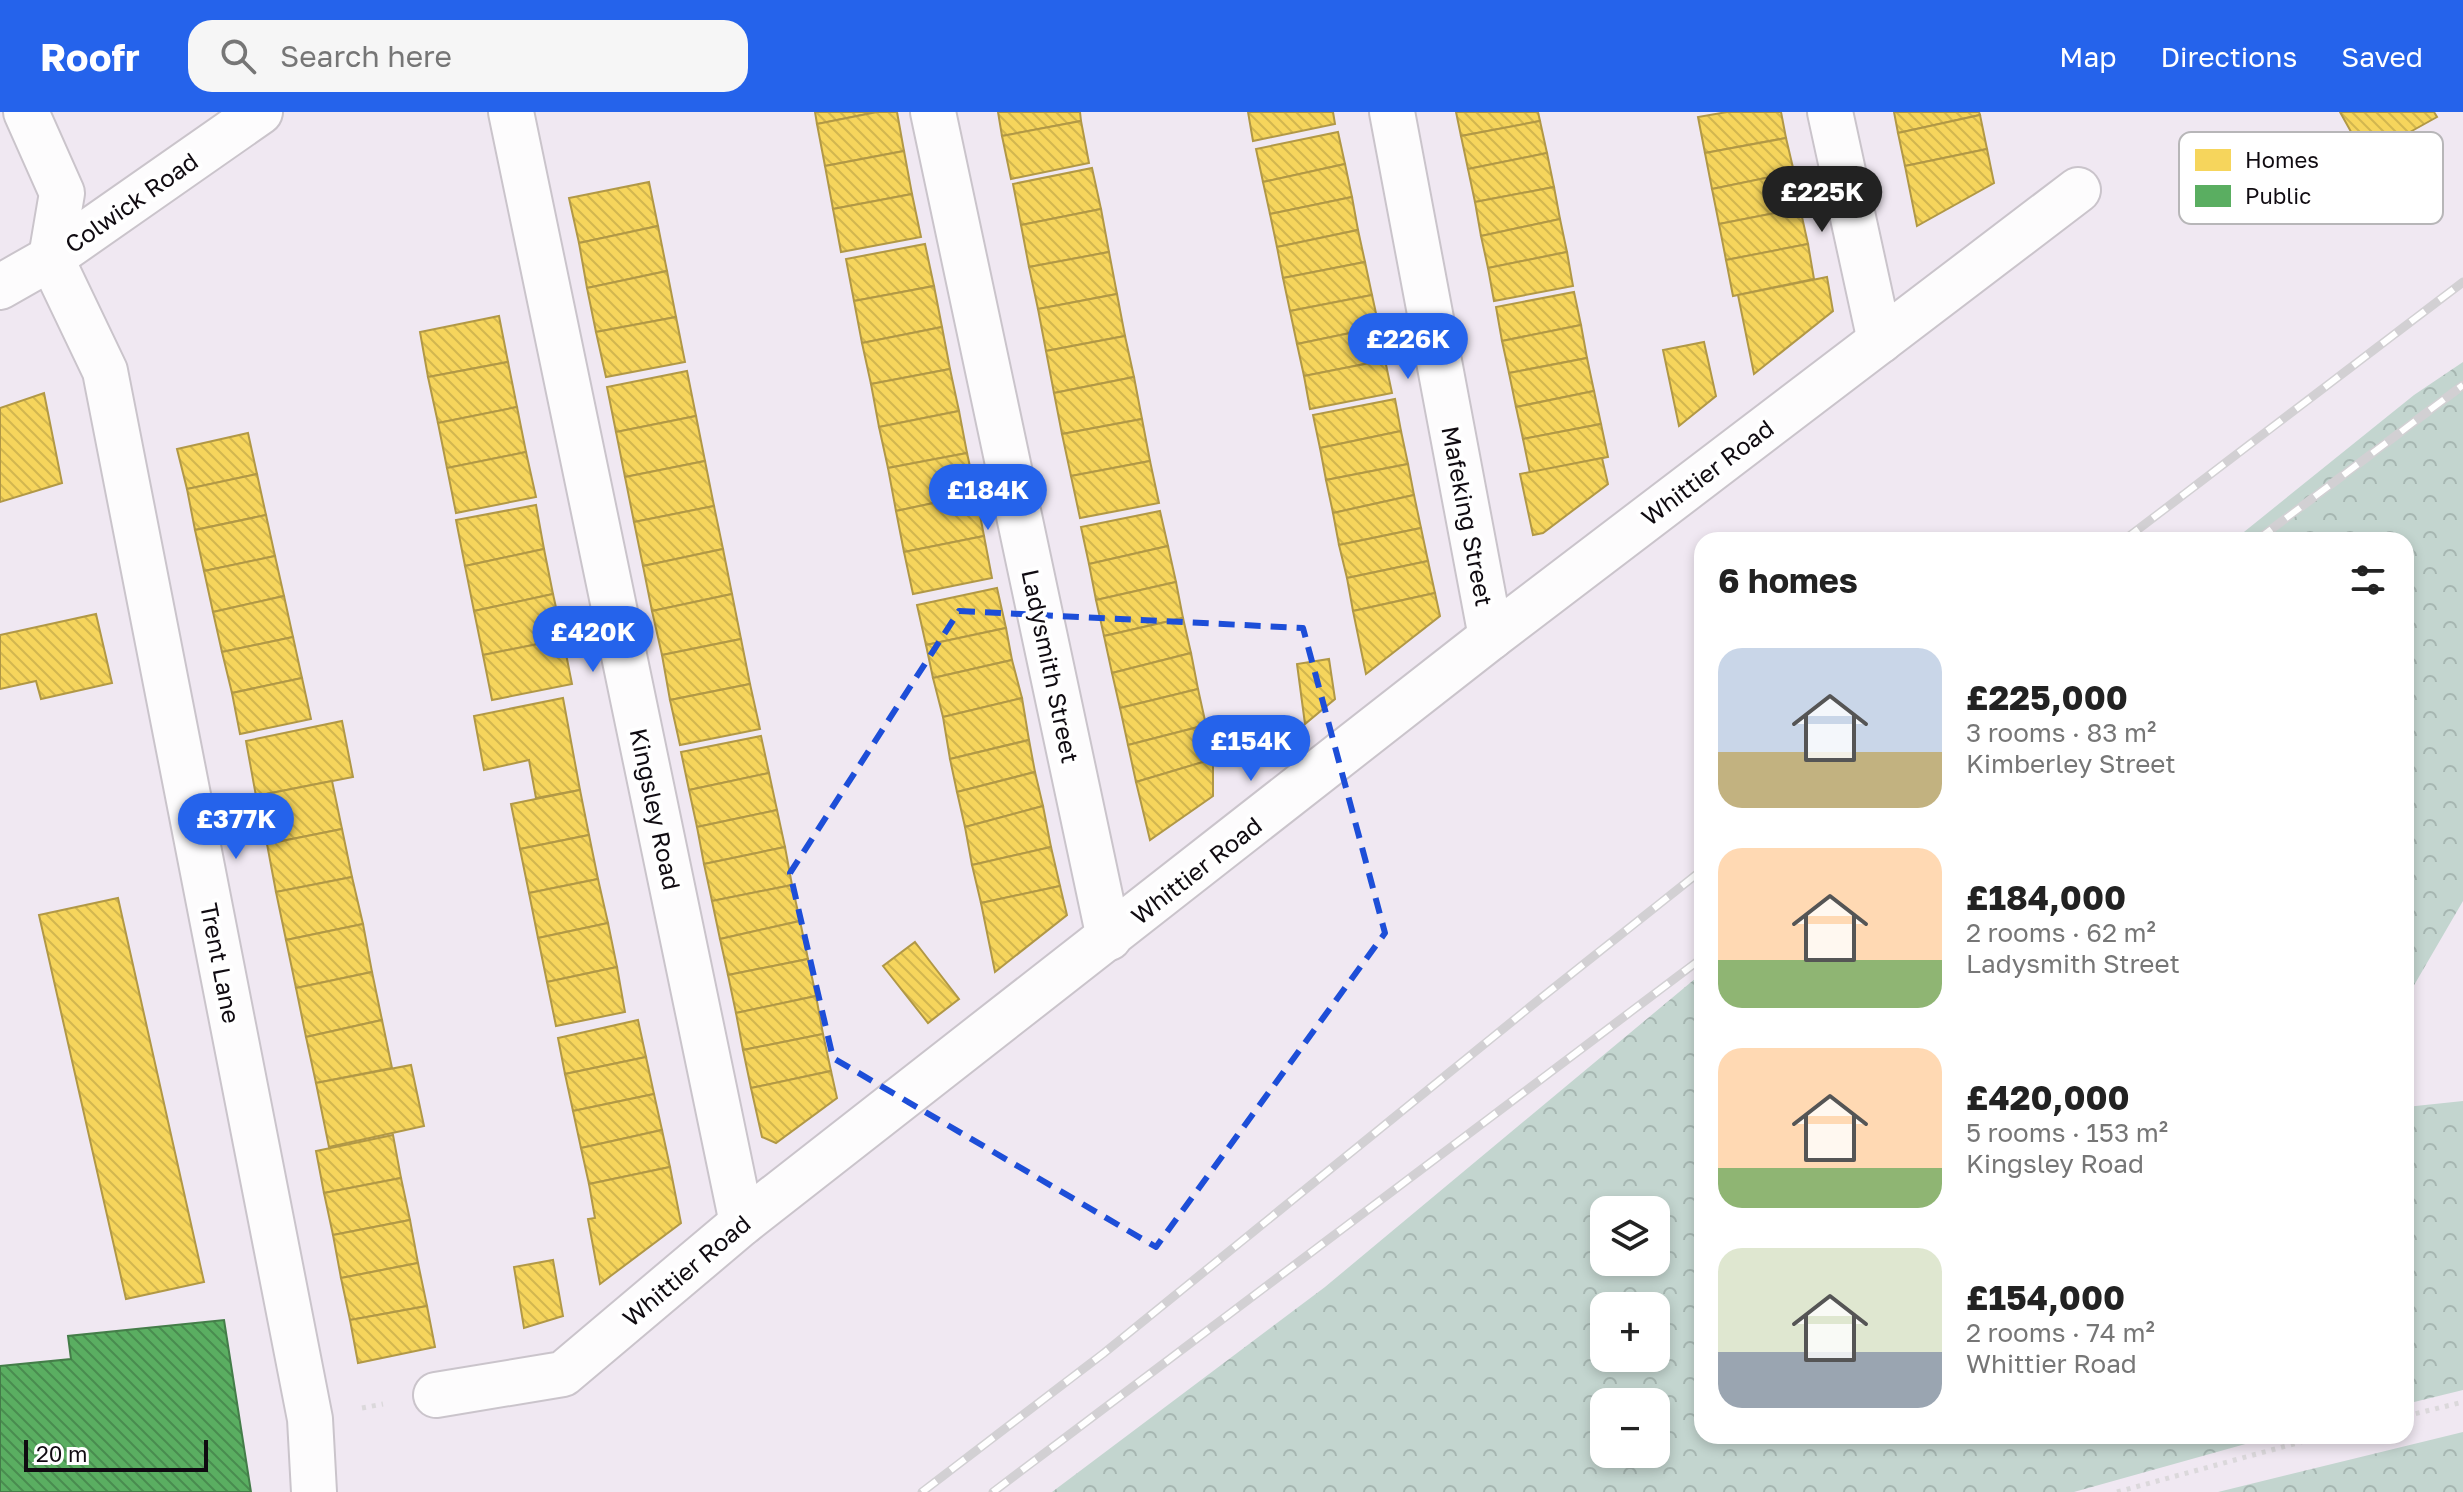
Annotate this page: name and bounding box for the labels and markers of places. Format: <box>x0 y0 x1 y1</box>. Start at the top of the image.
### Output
pin: £225K <box>1766 166 1878 234</box>
pin: £226K <box>1352 313 1464 381</box>
pin: £184K <box>932 464 1044 532</box>
pin: £420K <box>537 606 649 674</box>
pin: £154K <box>1195 715 1307 783</box>
pin: £377K <box>180 793 292 861</box>

